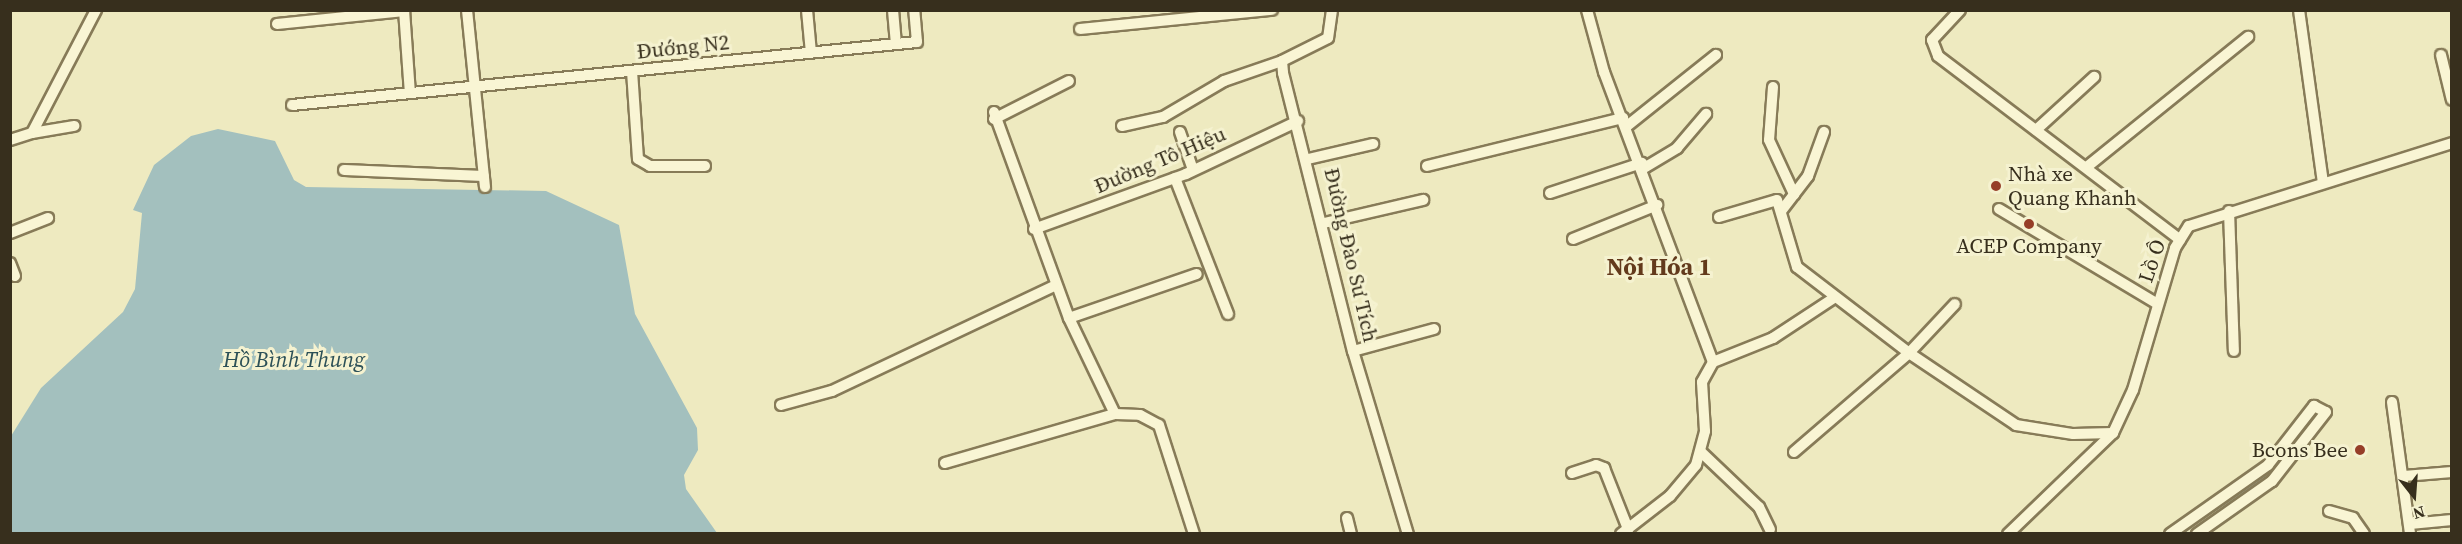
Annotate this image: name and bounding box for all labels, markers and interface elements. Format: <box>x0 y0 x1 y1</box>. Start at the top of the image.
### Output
street label: Đướng N2 <box>635 30 731 64</box>
street label: Đường Tô Hiệu <box>1090 121 1230 199</box>
place label: Nhà xe Quang Khanh <box>2008 161 2137 211</box>
street label: Đường Đào Sư Tích <box>1319 165 1383 345</box>
marker: Nhà xe Quang Khanh <box>1989 179 2003 193</box>
marker: ACEP Company <box>2022 217 2036 231</box>
place label: ACEP Company <box>1956 233 2102 259</box>
street label: Lồ Ô <box>2133 236 2171 286</box>
district label: Nội Hóa 1 <box>1607 253 1711 281</box>
water label: Hồ Bình Thung <box>223 347 365 373</box>
place label: Bcons Bee <box>2252 437 2348 463</box>
marker: Bcons Bee <box>2353 443 2367 457</box>
north arrow <box>2384 466 2444 526</box>
text: N <box>2410 501 2428 525</box>

